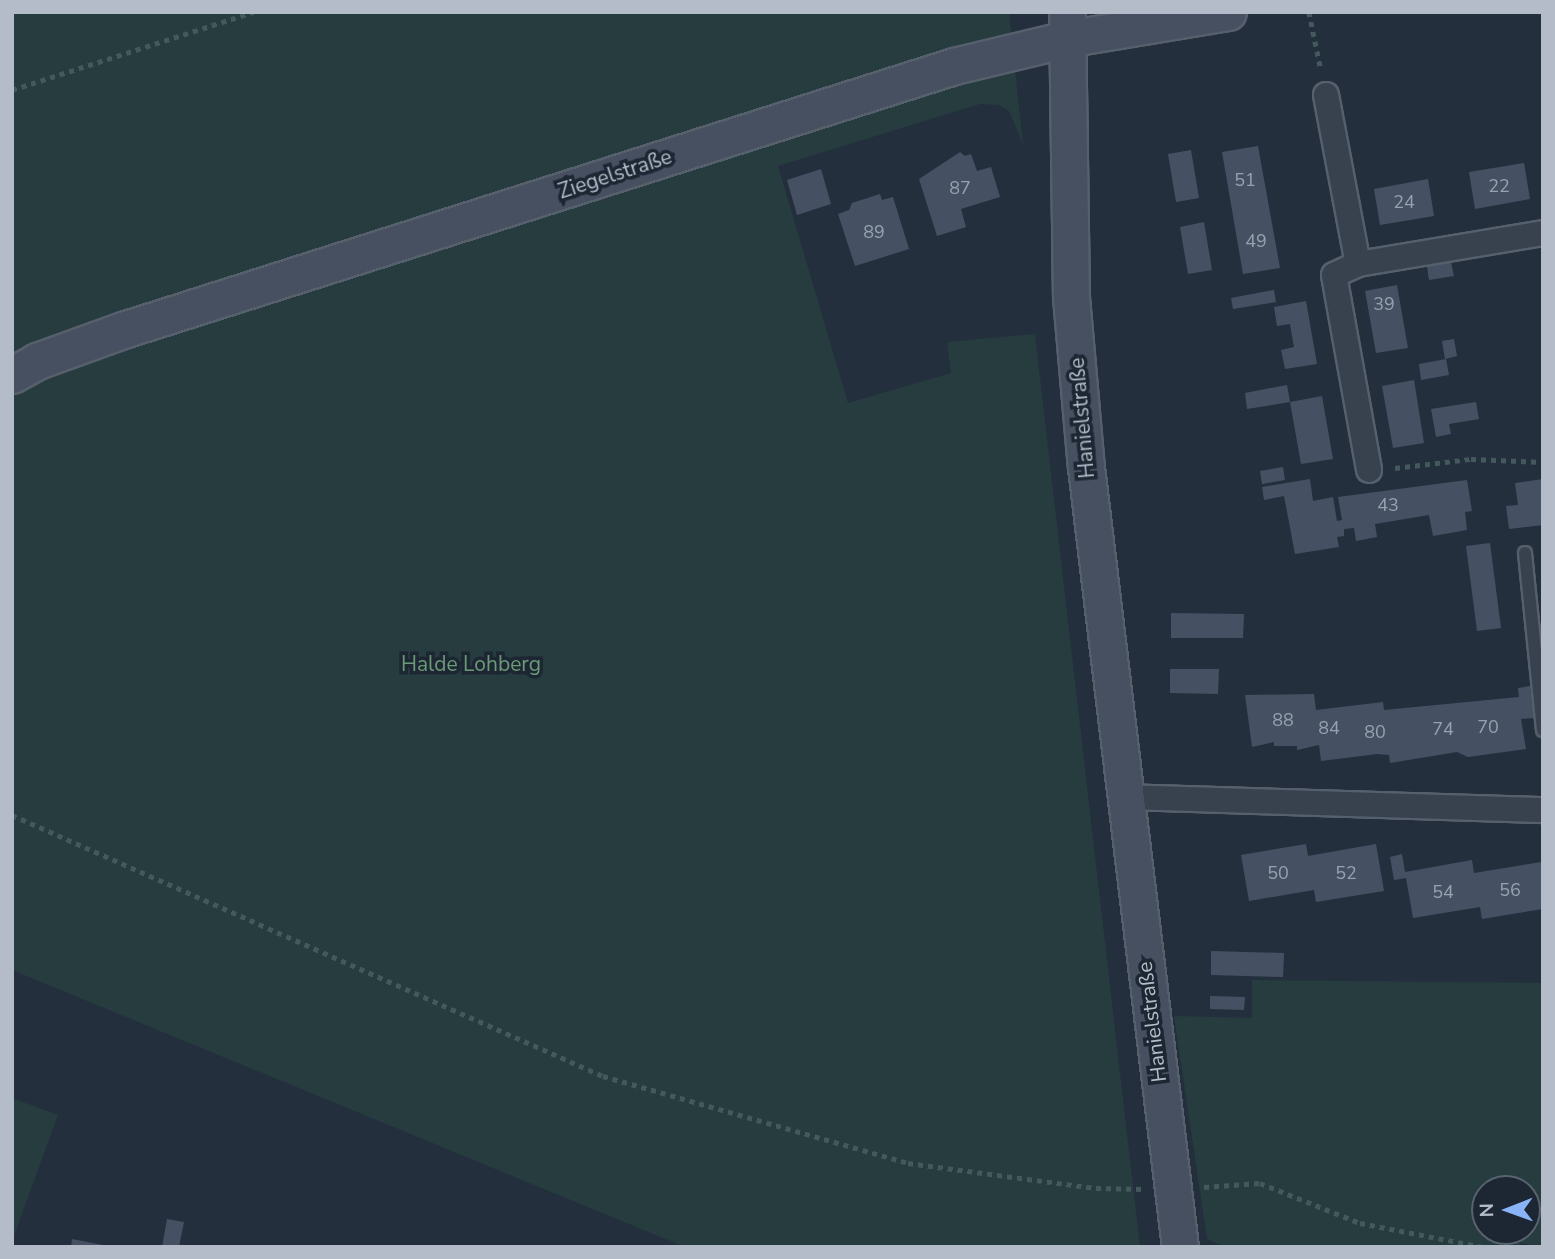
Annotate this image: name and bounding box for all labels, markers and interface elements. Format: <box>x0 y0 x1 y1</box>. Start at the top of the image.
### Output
street label: Ziegelstraße <box>555 144 675 204</box>
house number: 51 <box>1234 169 1256 191</box>
house number: 22 <box>1488 175 1510 197</box>
house number: 87 <box>949 177 971 199</box>
house number: 24 <box>1393 191 1415 213</box>
house number: 89 <box>863 221 885 243</box>
house number: 49 <box>1245 230 1267 252</box>
house number: 39 <box>1373 293 1395 315</box>
street label: Hanielstraße <box>1064 357 1100 479</box>
house number: 43 <box>1377 494 1399 516</box>
park label: Halde Lohberg <box>401 651 541 677</box>
house number: 88 <box>1272 709 1294 731</box>
house number: 70 <box>1477 716 1499 738</box>
house number: 84 <box>1318 717 1340 739</box>
house number: 74 <box>1432 718 1454 740</box>
house number: 80 <box>1364 721 1386 743</box>
house number: 50 <box>1267 862 1289 884</box>
house number: 52 <box>1335 862 1357 884</box>
house number: 56 <box>1499 879 1521 901</box>
house number: 54 <box>1432 881 1454 903</box>
street label: Hanielstraße <box>1132 960 1172 1084</box>
north arrow <box>1471 1175 1541 1245</box>
text: N <box>1474 1203 1500 1218</box>

